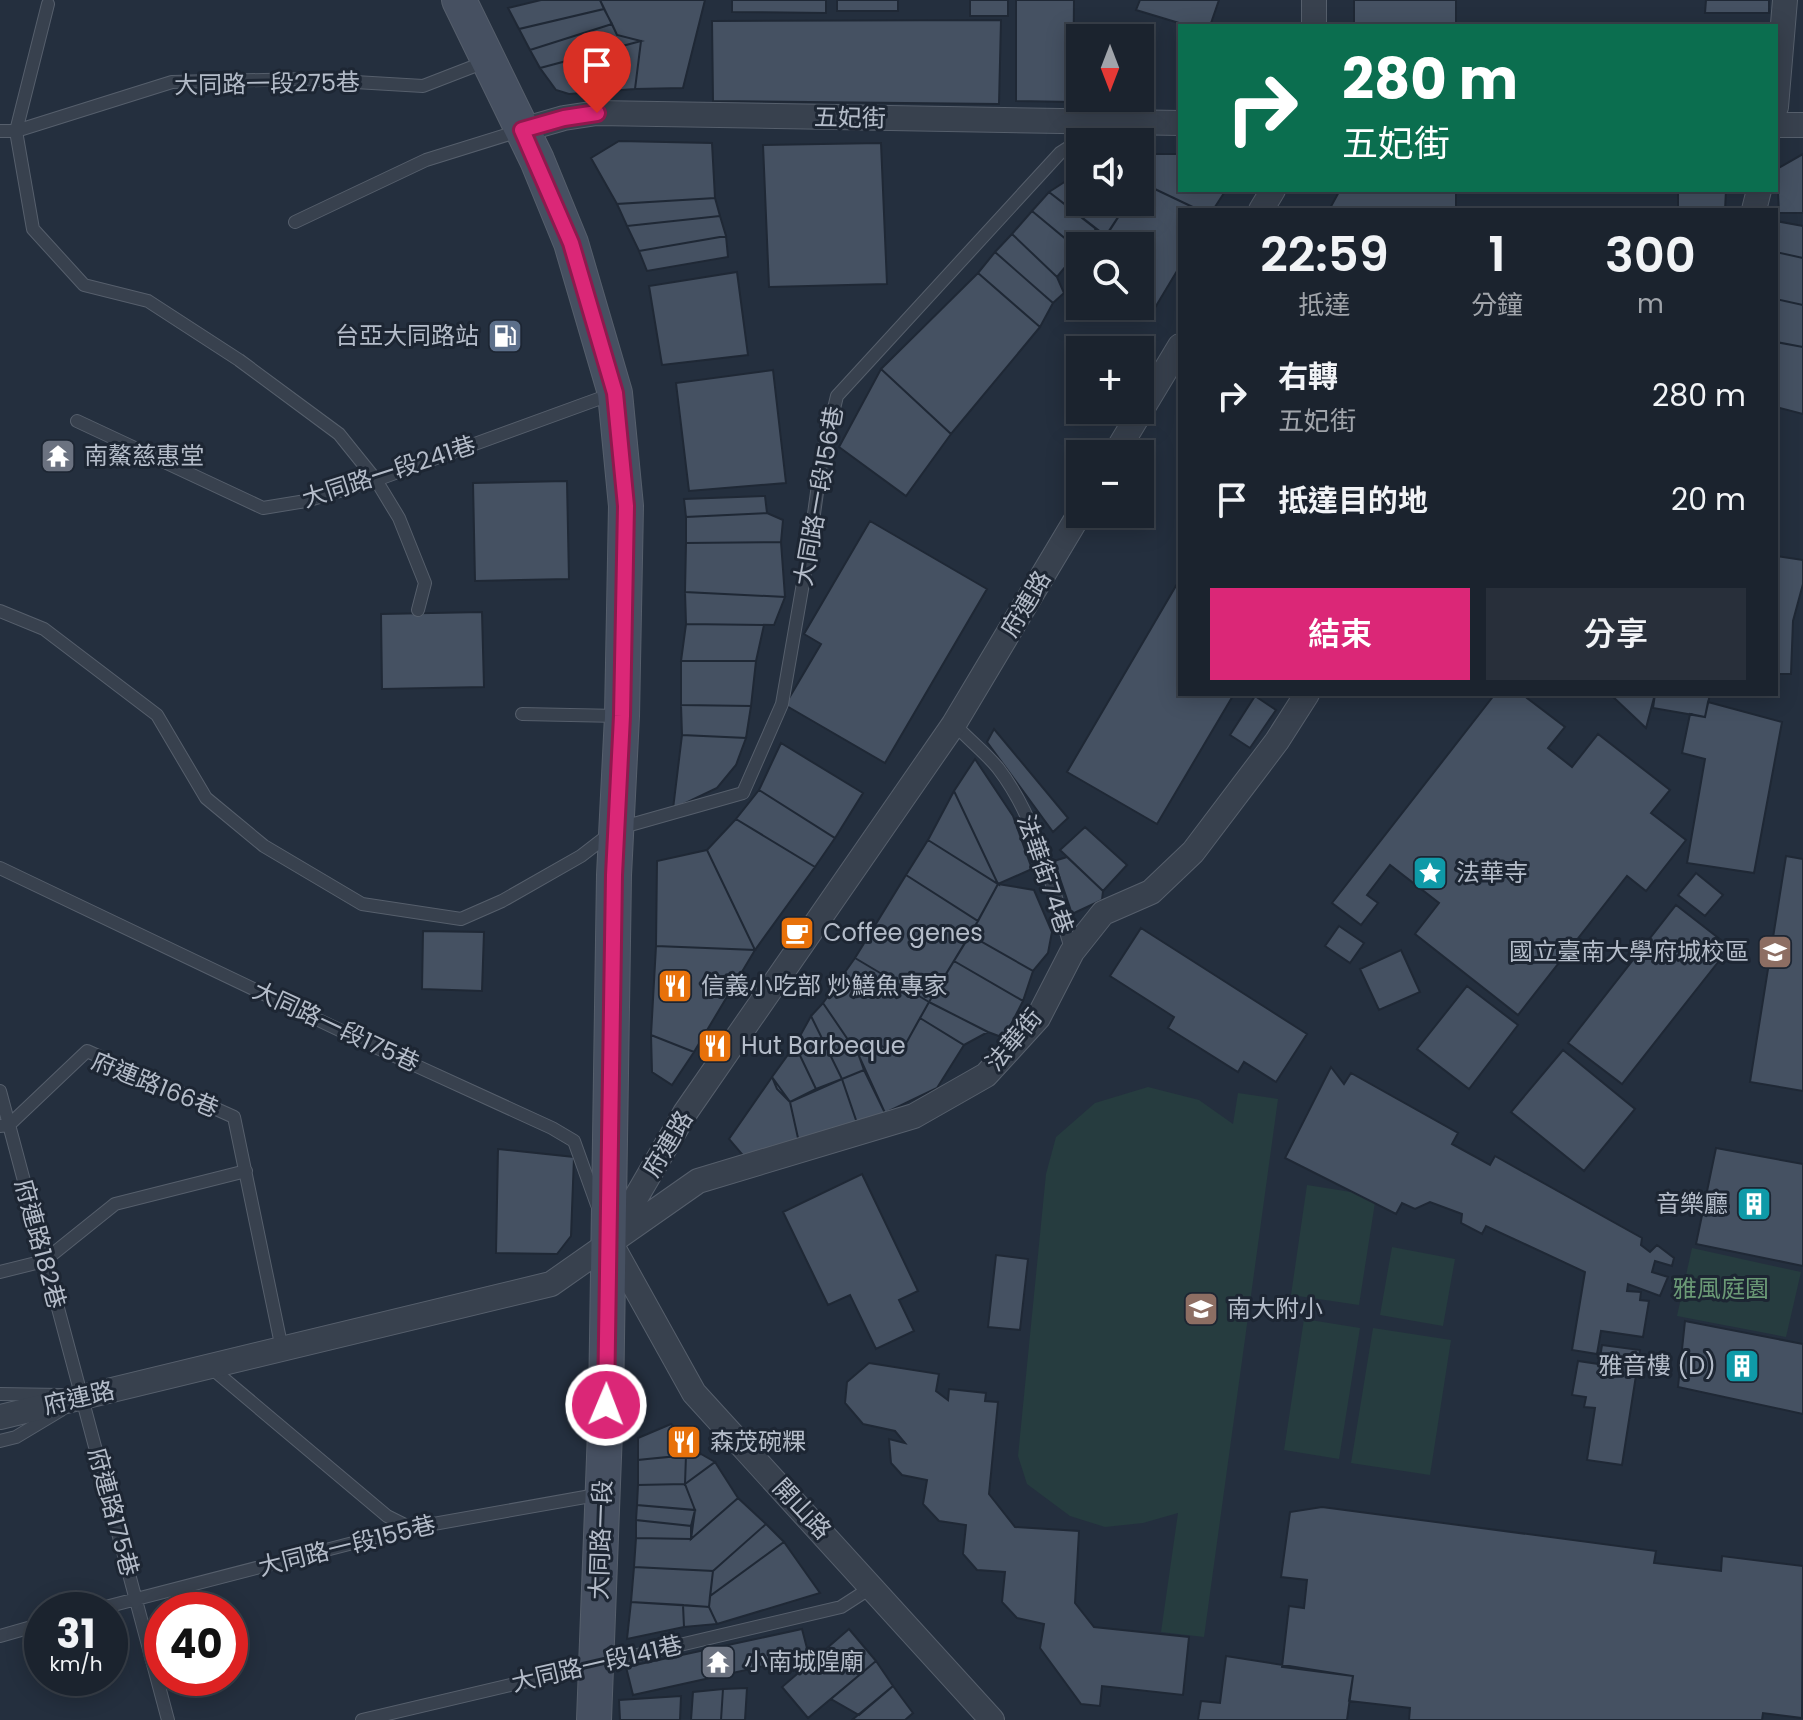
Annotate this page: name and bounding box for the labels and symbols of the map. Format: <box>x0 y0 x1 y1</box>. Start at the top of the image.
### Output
north arrow <box>1066 24 1154 112</box>
pin <box>563 31 631 113</box>
street label: 大同路一段275巷 <box>174 65 360 102</box>
street label: 五妃街 <box>814 100 886 135</box>
fuel station icon: 台亞大同路站 <box>486 317 524 355</box>
place label: 台亞大同路站 <box>335 319 479 352</box>
street label: 大同路一段156巷 <box>786 403 851 588</box>
street label: 大同路一段241巷 <box>298 428 480 515</box>
temple icon: 南鰲慈惠堂 <box>39 437 77 475</box>
place label: 南鰲慈惠堂 <box>84 439 204 472</box>
street label: 府連路 <box>993 564 1058 643</box>
street label: 法華街74巷 <box>1010 810 1081 938</box>
place icon: 法華寺 <box>1411 854 1449 892</box>
place label: 法華寺 <box>1456 856 1528 889</box>
cafe icon: Coffee genes <box>778 914 816 952</box>
place label: Coffee genes <box>823 916 983 949</box>
school or university icon: 國立臺南大學府城校區 <box>1756 933 1794 971</box>
place label: 國立臺南大學府城校區 <box>1509 935 1749 968</box>
restaurant icon: 信義小吃部 炒鱔魚專家 <box>656 967 694 1005</box>
place label: 信義小吃部 炒鱔魚專家 <box>701 969 947 1002</box>
street label: 大同路一段175巷 <box>248 974 425 1080</box>
street label: 法華街 <box>978 1001 1049 1078</box>
restaurant icon: Hut Barbeque <box>696 1027 734 1065</box>
place label: Hut Barbeque <box>741 1029 906 1062</box>
street label: 府連路166巷 <box>87 1044 224 1125</box>
street label: 府連路 <box>635 1104 700 1183</box>
street label: 府連路182巷 <box>7 1176 74 1312</box>
building icon: 音樂廳 <box>1735 1185 1773 1223</box>
place label: 音樂廳 <box>1656 1187 1728 1220</box>
park label: 雅風庭園 <box>1673 1272 1769 1305</box>
school or university icon: 南大附小 <box>1182 1290 1220 1328</box>
place label: 南大附小 <box>1227 1292 1323 1325</box>
building icon: 雅音樓 (D) <box>1723 1347 1761 1385</box>
place label: 雅音樓 (D) <box>1599 1349 1716 1382</box>
position arrow <box>564 1363 648 1447</box>
street label: 府連路 <box>40 1373 118 1422</box>
restaurant icon: 森茂碗粿 <box>665 1423 703 1461</box>
place label: 森茂碗粿 <box>710 1425 806 1458</box>
street label: 府連路175巷 <box>80 1444 146 1580</box>
street label: 開山路 <box>766 1471 839 1546</box>
street label: 大同路一段 <box>582 1479 619 1601</box>
street label: 大同路一段155巷 <box>255 1508 439 1584</box>
speed limit sign: 40 <box>144 1592 248 1696</box>
street label: 大同路一段141巷 <box>508 1628 686 1699</box>
temple icon: 小南城隍廟 <box>699 1643 737 1681</box>
place label: 小南城隍廟 <box>744 1645 864 1678</box>

